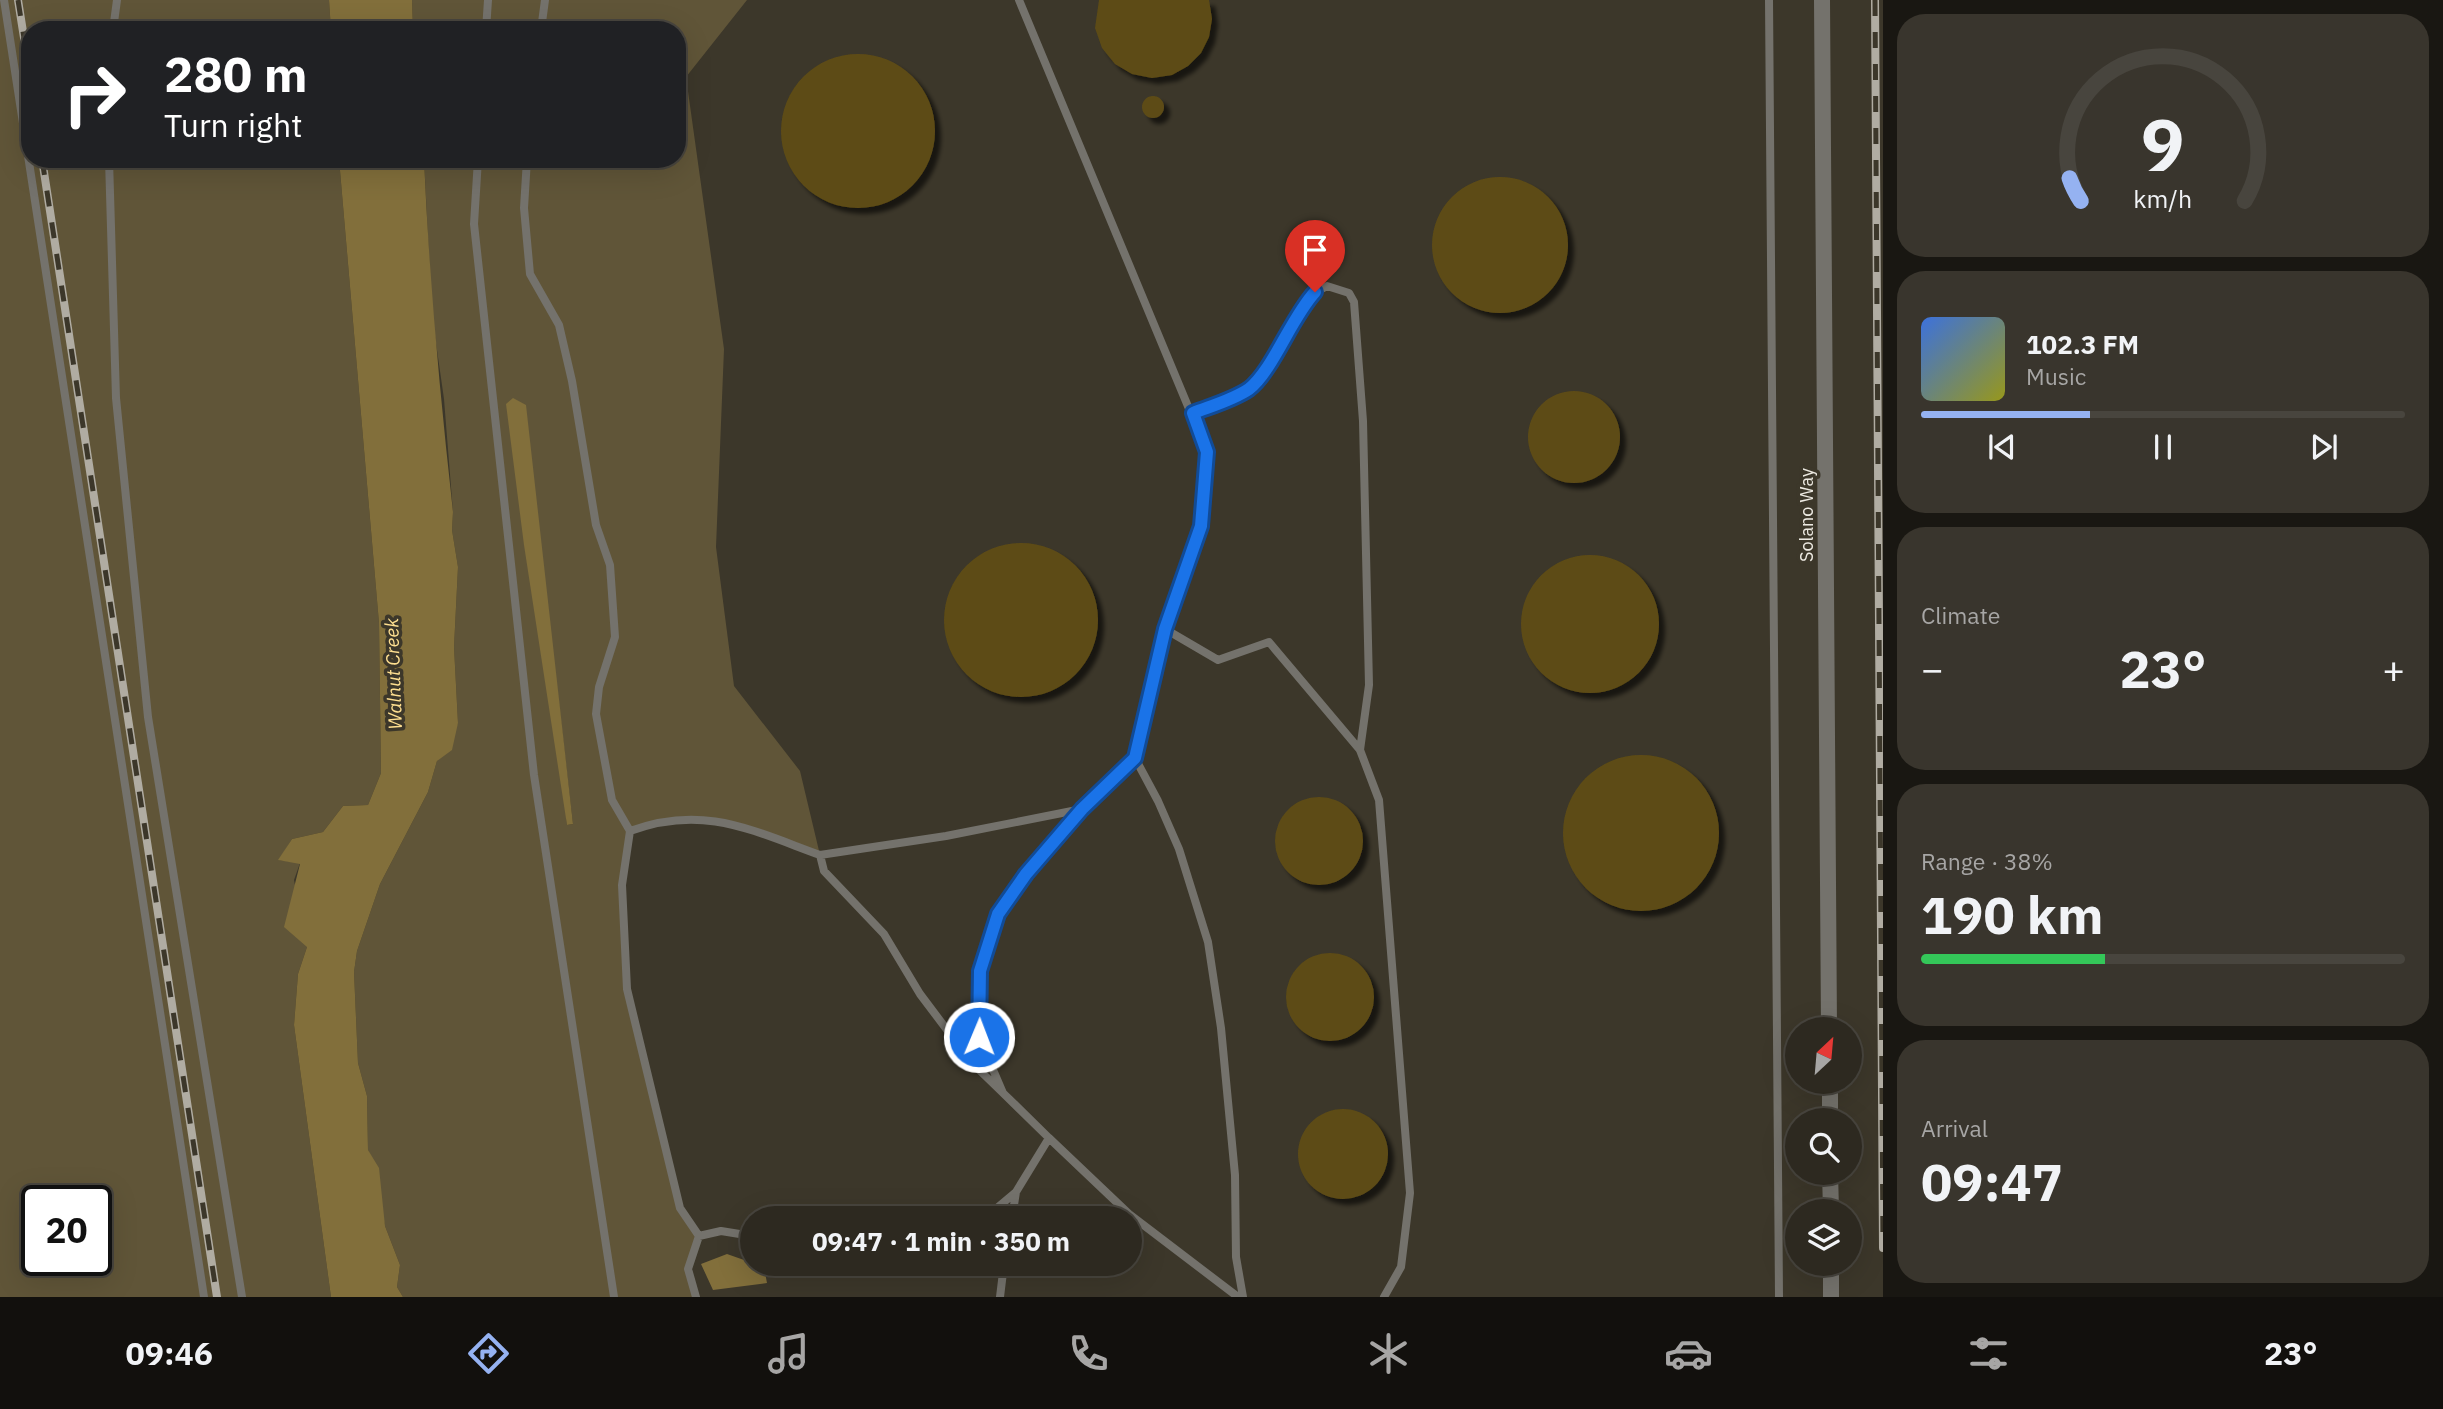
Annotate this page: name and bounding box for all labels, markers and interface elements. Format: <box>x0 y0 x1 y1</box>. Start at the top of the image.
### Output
text: 280 m <box>164 42 308 105</box>
icon: right <box>49 49 140 140</box>
text: 9 <box>2141 97 2185 192</box>
text: Turn right <box>164 104 302 146</box>
text: km/h <box>2134 182 2192 215</box>
pin <box>1285 220 1345 292</box>
icon: arrive <box>1296 231 1334 269</box>
text: 102.3 FM <box>2026 327 2139 361</box>
text: Music <box>2026 361 2086 391</box>
icon: previous <box>1983 428 2021 466</box>
icon: pause <box>2144 428 2182 466</box>
icon: next <box>2305 428 2343 466</box>
street label: Solano Way <box>1795 468 1818 562</box>
text: Climate <box>1921 600 2000 630</box>
water label: Walnut Creek <box>379 617 407 730</box>
text: 23° <box>2120 635 2206 702</box>
text: − <box>1921 644 1944 693</box>
text: + <box>2382 644 2405 693</box>
text: Range · 38% <box>1921 846 2053 876</box>
text: 190 km <box>1921 881 2103 948</box>
position arrow <box>942 1000 1016 1074</box>
north arrow <box>1785 1017 1862 1094</box>
map controls <box>1785 1017 1862 1276</box>
button: search <box>1785 1108 1862 1185</box>
text: Arrival <box>1921 1113 1988 1143</box>
text: 09:47 <box>1921 1148 2063 1215</box>
speed limit sign: 20 <box>21 1185 112 1276</box>
button: layers <box>1785 1199 1862 1276</box>
text: 09:47 · 1 min · 350 m <box>812 1224 1070 1258</box>
icon: directions <box>464 1329 513 1378</box>
icon: music <box>764 1329 813 1378</box>
icon: phone <box>1064 1329 1113 1378</box>
icon: climate <box>1364 1329 1413 1378</box>
icon: car <box>1664 1329 1713 1378</box>
icon: filters <box>1964 1329 2013 1378</box>
text: 09:46 <box>126 1332 213 1374</box>
text: 23° <box>2264 1332 2317 1374</box>

